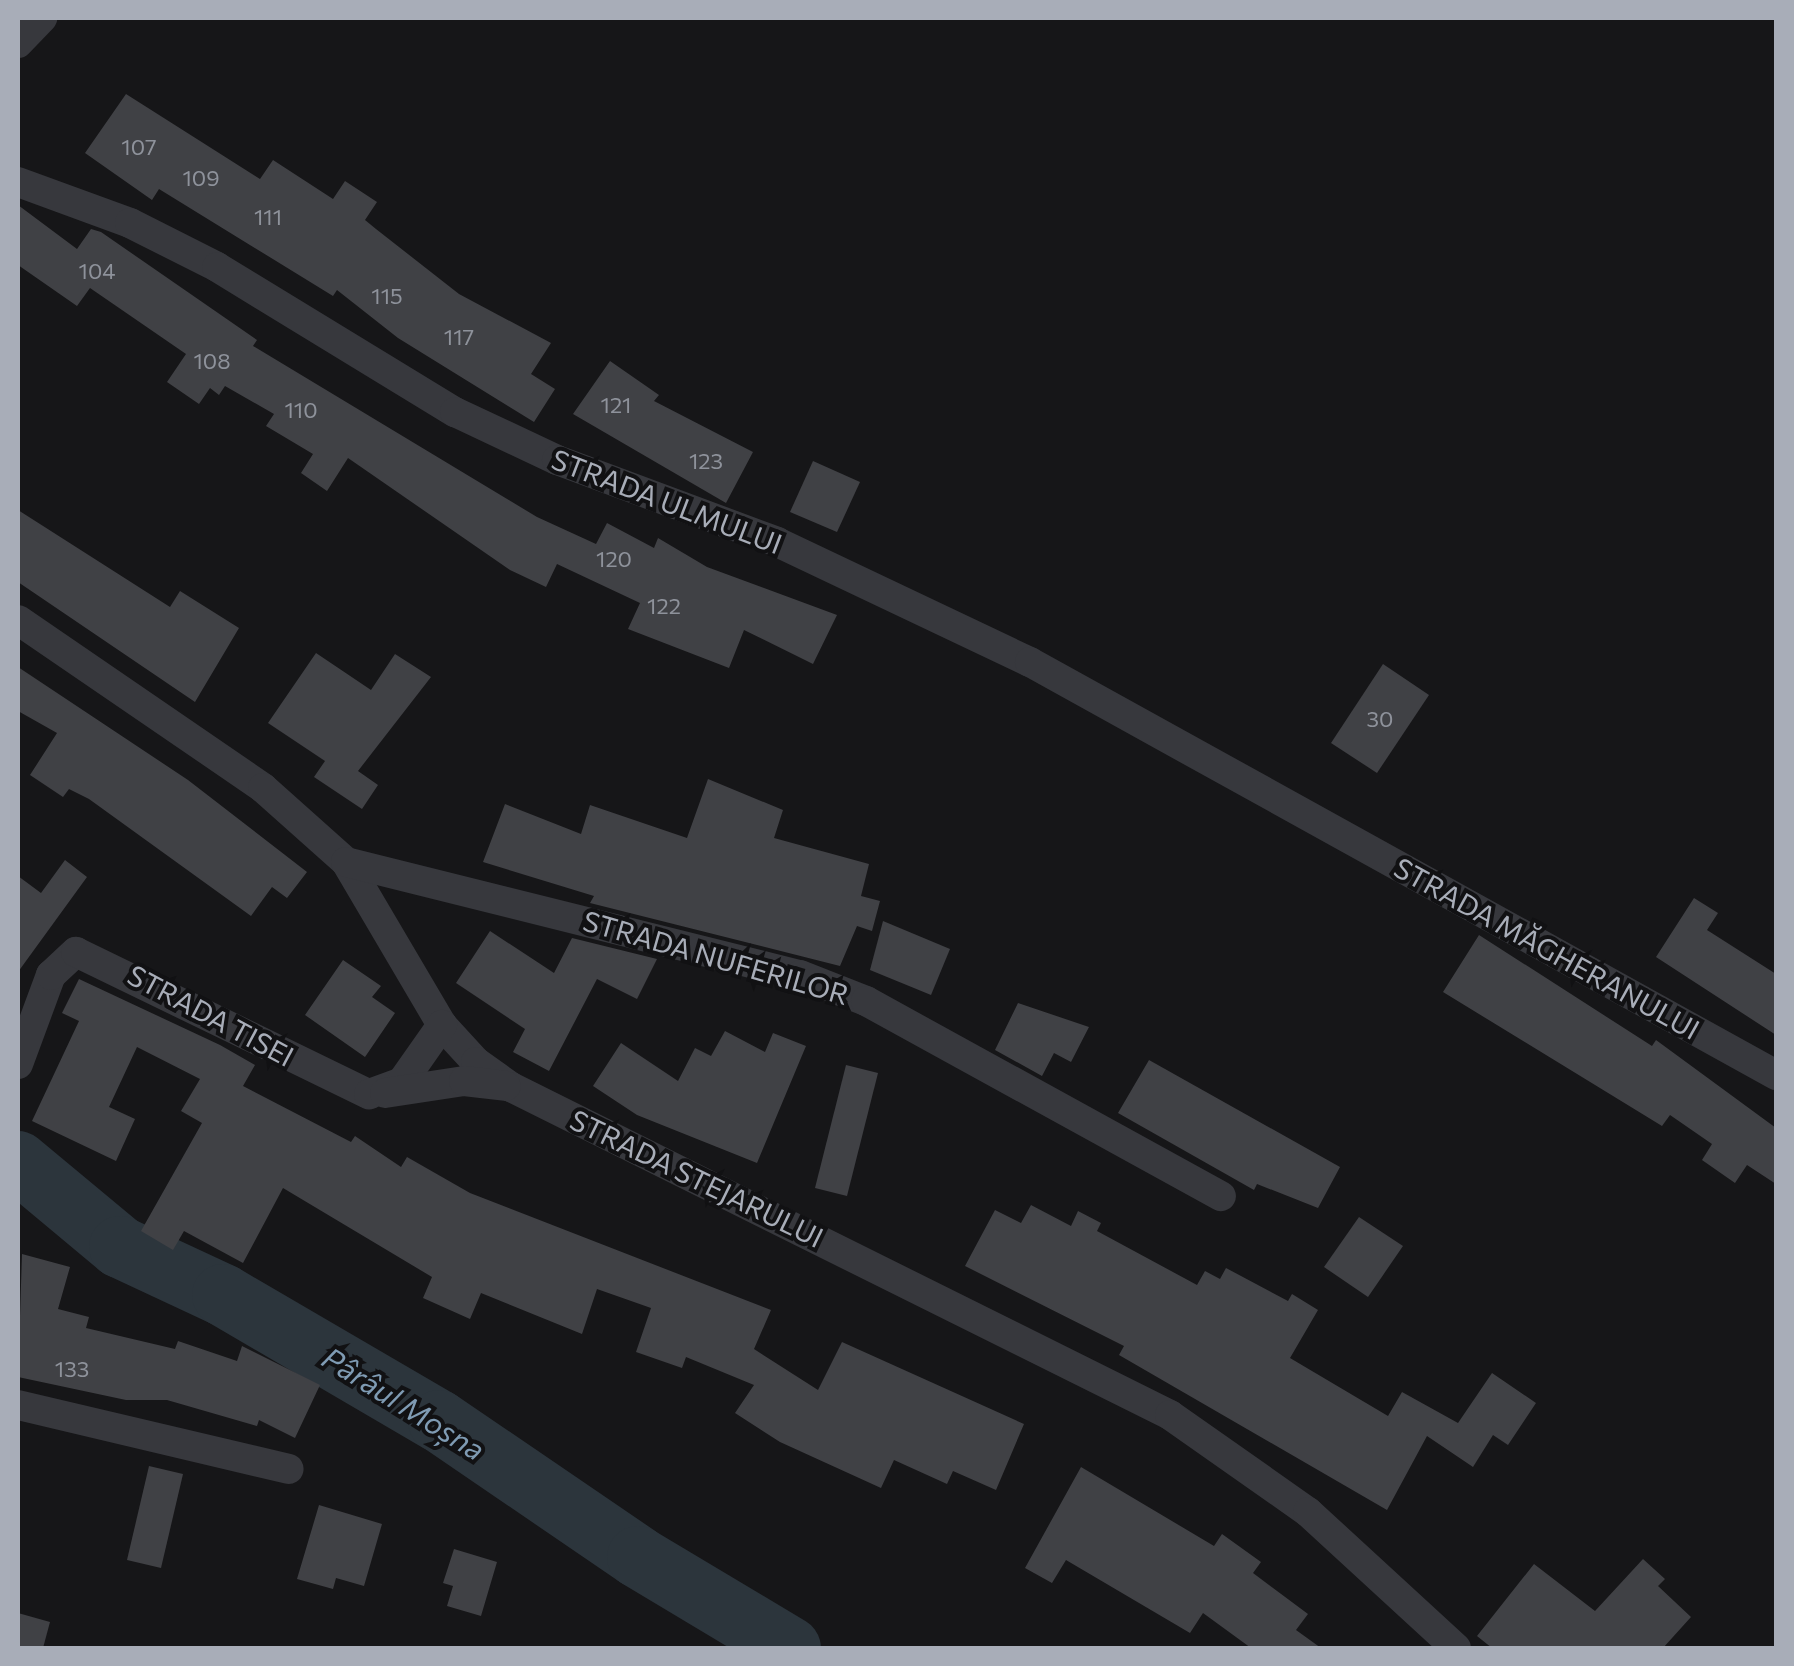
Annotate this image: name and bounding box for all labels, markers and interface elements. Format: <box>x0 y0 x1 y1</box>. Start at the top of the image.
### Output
house number: 107 <box>121 134 157 160</box>
house number: 109 <box>182 165 220 191</box>
house number: 111 <box>254 204 282 230</box>
house number: 104 <box>79 258 115 284</box>
house number: 115 <box>371 283 403 309</box>
house number: 117 <box>444 324 474 350</box>
house number: 108 <box>193 348 231 374</box>
house number: 121 <box>600 392 632 418</box>
house number: 110 <box>284 397 318 423</box>
street label: STRADA ULMULUI <box>547 442 787 560</box>
house number: 123 <box>689 448 723 474</box>
house number: 120 <box>596 546 632 572</box>
house number: 122 <box>647 593 681 619</box>
house number: 30 <box>1367 706 1393 732</box>
street label: STRADA MĂGHERANULUI <box>1389 850 1705 1046</box>
street label: STRADA NUFERILOR <box>579 903 853 1011</box>
street label: STRADA TISEI <box>122 957 300 1073</box>
street label: STRADA STEJARULUI <box>565 1102 829 1254</box>
water label: Pârâul Moșna <box>316 1339 492 1467</box>
house number: 133 <box>55 1356 89 1382</box>

